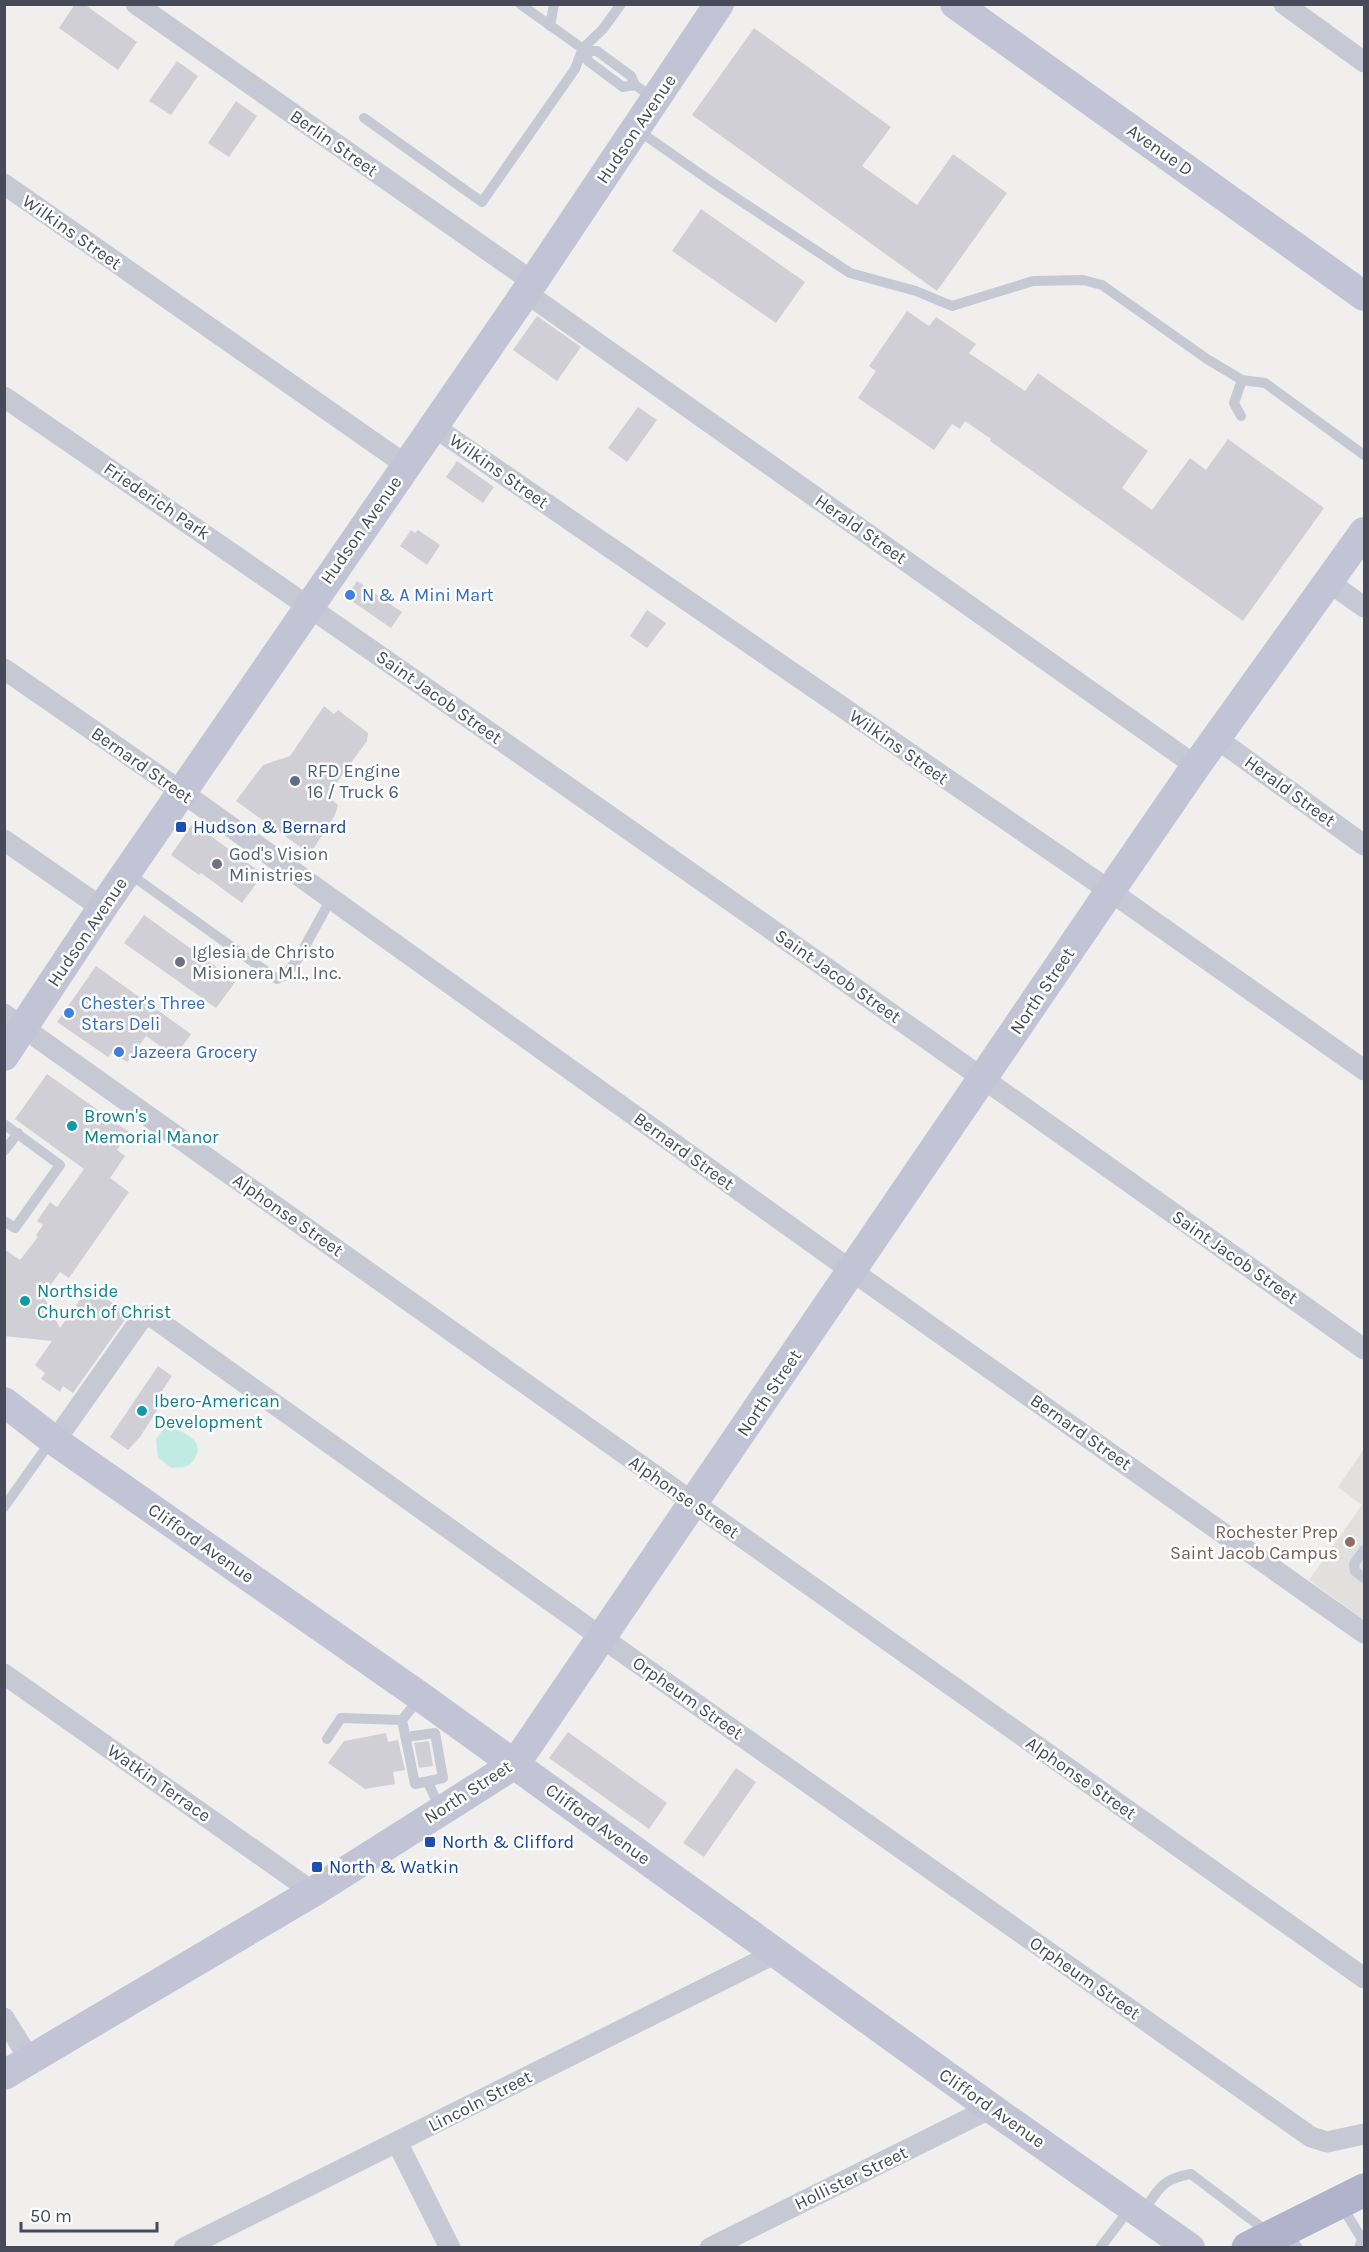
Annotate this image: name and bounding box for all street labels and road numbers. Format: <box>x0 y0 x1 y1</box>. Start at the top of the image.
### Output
street label: Hudson Avenue <box>591 70 681 188</box>
street label: Berlin Street <box>286 105 382 181</box>
street label: Avenue D <box>1123 119 1197 181</box>
street label: Wilkins Street <box>18 190 126 274</box>
street label: Wilkins Street <box>445 429 553 513</box>
street label: Friederich Park <box>100 457 214 545</box>
street label: Hudson Avenue <box>315 472 407 588</box>
street label: Herald Street <box>811 489 911 569</box>
street label: Saint Jacob Street <box>372 645 506 749</box>
street label: Wilkins Street <box>845 705 953 789</box>
street label: Bernard Street <box>87 722 197 808</box>
street label: Herald Street <box>1240 751 1340 832</box>
street label: Hudson Avenue <box>42 873 132 991</box>
street label: Saint Jacob Street <box>771 924 905 1028</box>
street label: North Street <box>1005 943 1079 1039</box>
street label: Bernard Street <box>630 1107 739 1195</box>
street label: Alphonse Street <box>229 1169 348 1261</box>
street label: Saint Jacob Street <box>1168 1205 1302 1309</box>
street label: North Street <box>732 1345 806 1441</box>
street label: Bernard Street <box>1026 1389 1136 1475</box>
street label: Alphonse Street <box>625 1451 744 1543</box>
street label: Clifford Avenue <box>144 1498 258 1588</box>
street label: Orpheum Street <box>628 1652 748 1744</box>
street label: Alphonse Street <box>1022 1732 1141 1824</box>
street label: Watkin Terrace <box>103 1739 215 1827</box>
street label: North Street <box>420 1755 516 1828</box>
street label: Clifford Avenue <box>541 1779 655 1869</box>
street label: Orpheum Street <box>1025 1932 1145 2024</box>
street label: Clifford Avenue <box>935 2063 1049 2153</box>
street label: Lincoln Street <box>425 2065 536 2137</box>
street label: Hollister Street <box>791 2141 911 2215</box>

